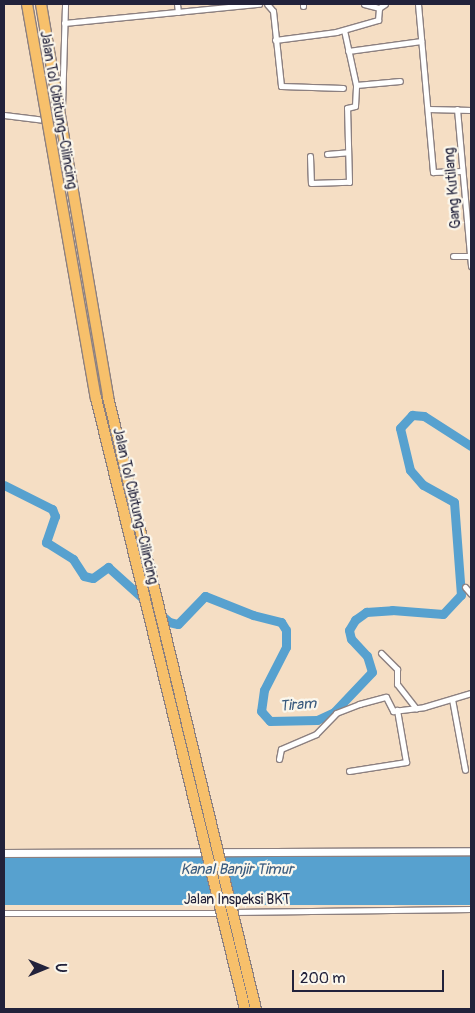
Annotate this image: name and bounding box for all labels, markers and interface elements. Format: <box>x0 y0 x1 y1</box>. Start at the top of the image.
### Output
street label: Jalan Tol Cibitung–Cilincing <box>36 30 80 190</box>
street label: Gang Kutilang <box>441 147 465 229</box>
street label: Jalan Tol Cibitung–Cilincing <box>109 426 161 586</box>
water label: Tiram <box>279 694 317 716</box>
water label: Kanal Banjir Timur <box>181 861 293 879</box>
street label: Jalan Inspeksi BKT <box>184 892 290 908</box>
north arrow <box>20 943 70 993</box>
scale bar <box>295 960 448 992</box>
text: U <box>52 963 69 973</box>
text: 200 m <box>300 969 345 988</box>

